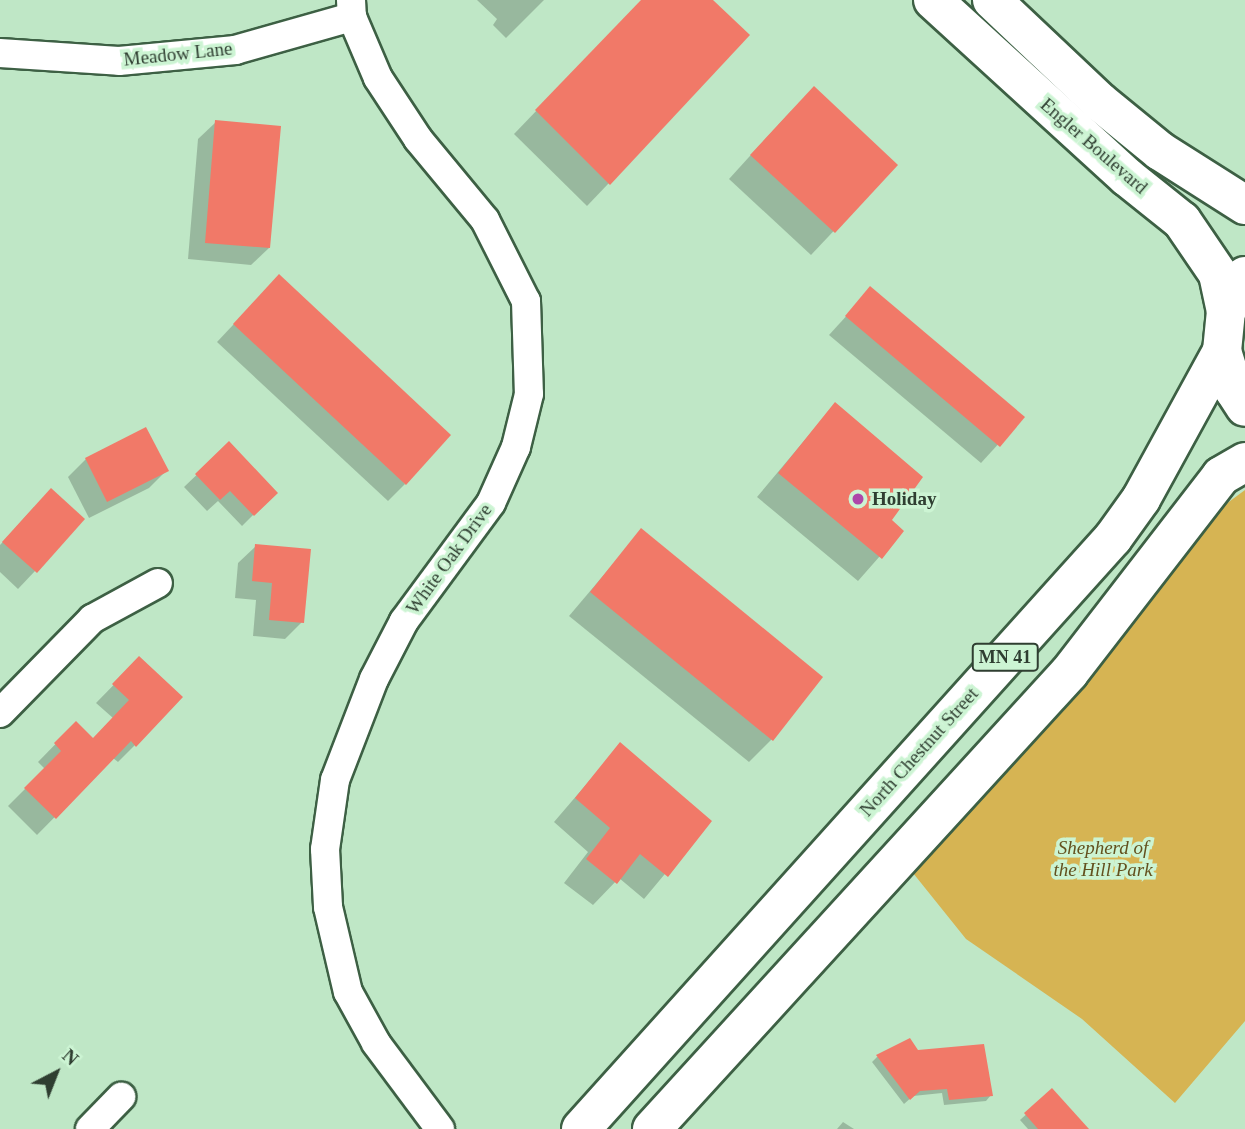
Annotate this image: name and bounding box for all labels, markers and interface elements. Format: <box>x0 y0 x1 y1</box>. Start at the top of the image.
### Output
street label: Meadow Lane <box>123 37 233 71</box>
street label: Engler Boulevard <box>1036 93 1152 199</box>
place label: Holiday <box>872 488 936 510</box>
marker: Holiday <box>850 491 866 507</box>
street label: White Oak Drive <box>401 499 497 619</box>
road number: MN 41 <box>972 642 1038 672</box>
street label: North Chestnut Street <box>855 683 983 821</box>
park label: Shepherd of the Hill Park <box>1053 837 1153 881</box>
north arrow <box>21 1038 91 1108</box>
text: N <box>58 1045 83 1069</box>

